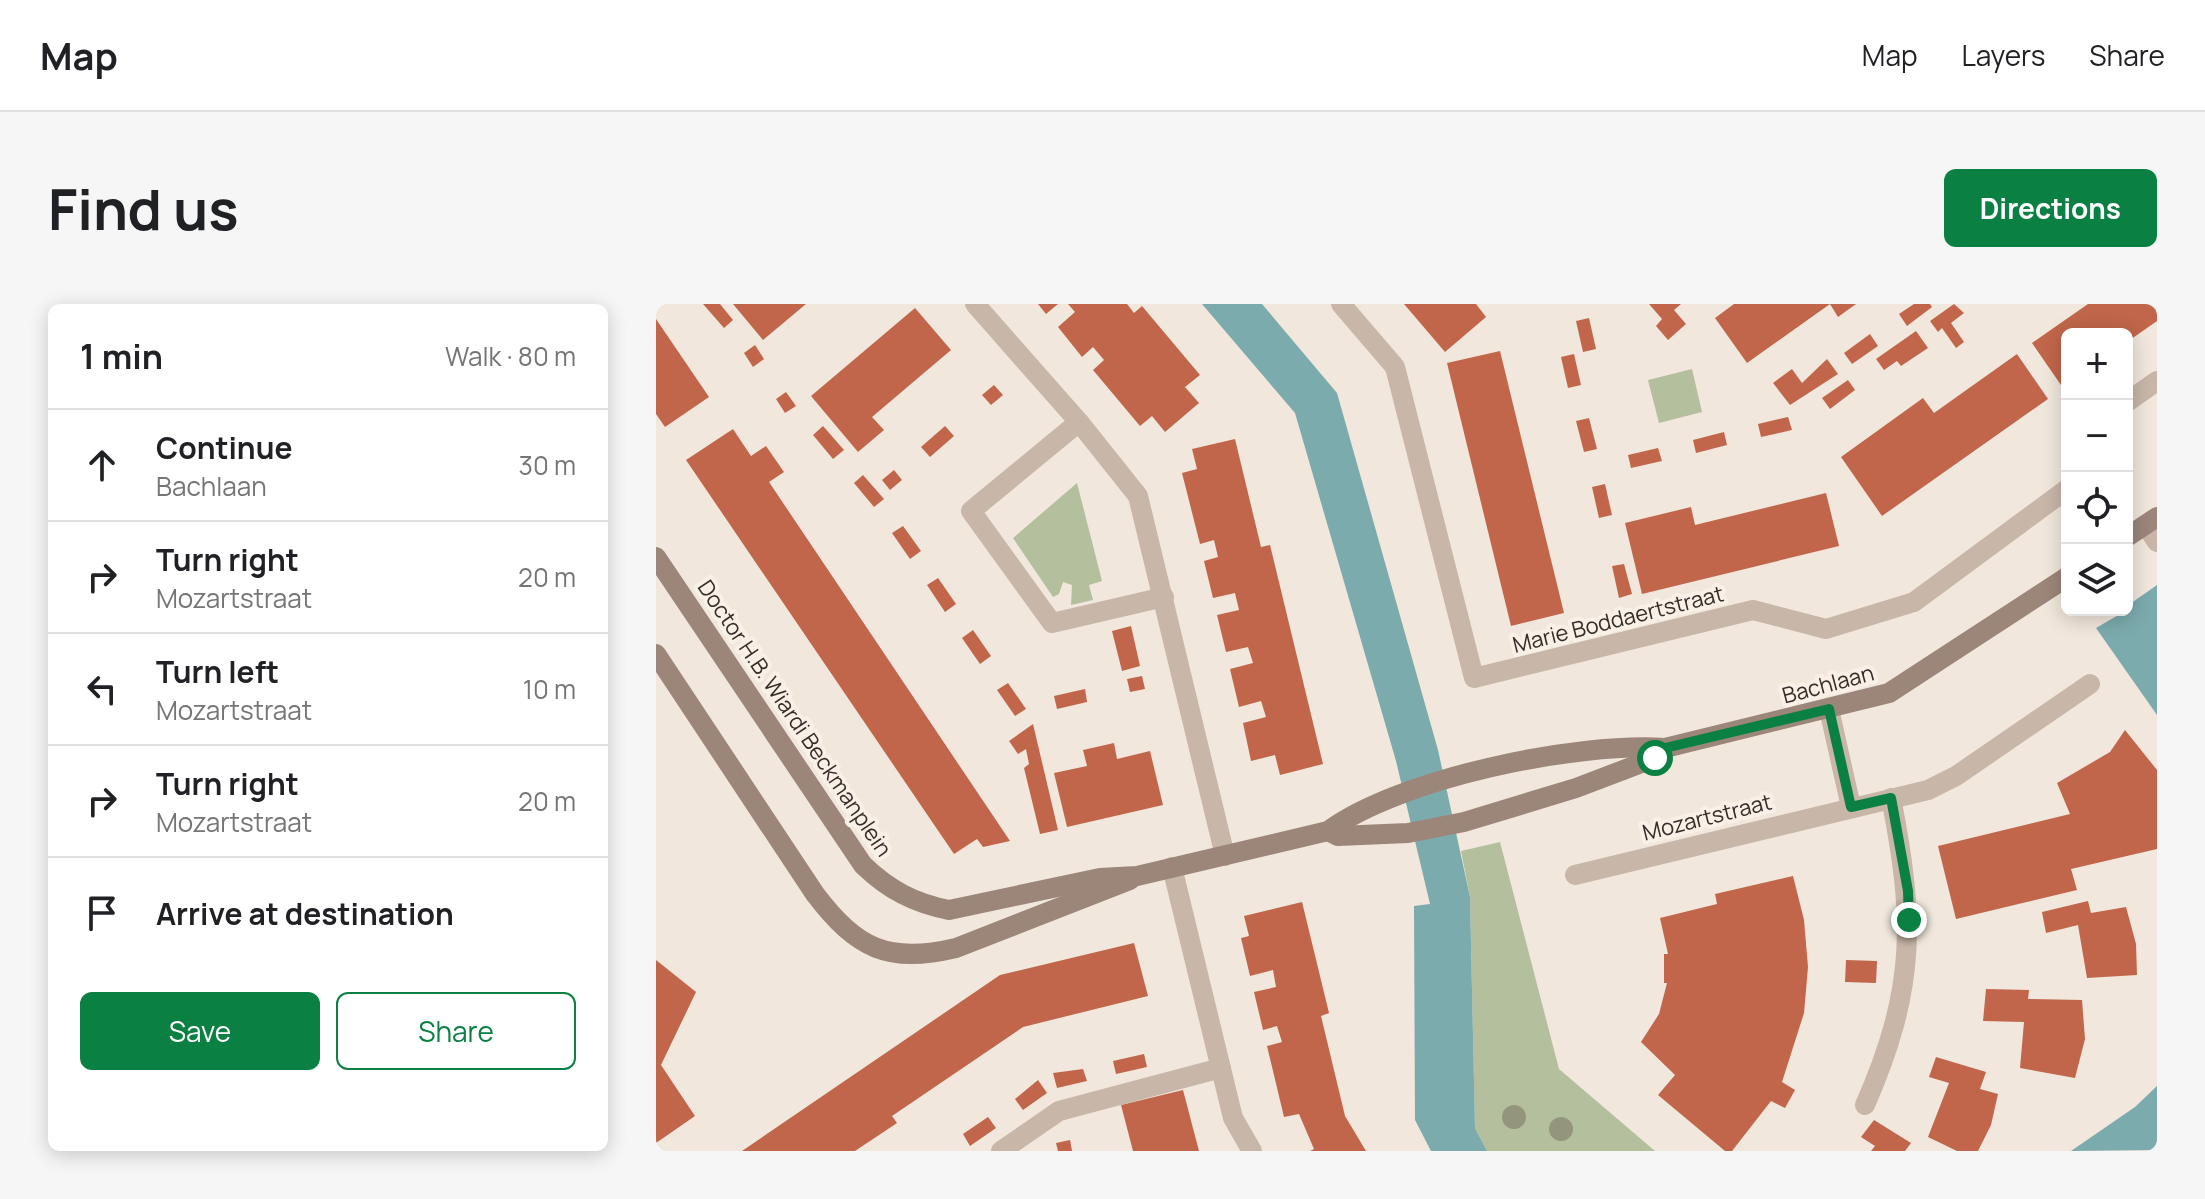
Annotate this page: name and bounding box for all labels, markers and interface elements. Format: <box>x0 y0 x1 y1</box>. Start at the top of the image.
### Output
text: Map <box>40 29 118 81</box>
text: Map <box>1862 36 1918 74</box>
text: Layers <box>1962 36 2045 74</box>
text: Share <box>2089 36 2165 74</box>
button: Directions <box>1944 169 2157 247</box>
text: Find us <box>48 170 239 247</box>
map controls <box>2061 328 2133 616</box>
button: + <box>2061 328 2133 400</box>
text: 1 min <box>80 333 163 379</box>
text: Walk · 80 m <box>445 338 576 374</box>
button: − <box>2061 400 2133 472</box>
text: Continue <box>156 427 292 468</box>
icon: ahead <box>80 443 124 487</box>
text: 30 m <box>519 447 576 483</box>
text: Bachlaan <box>156 468 267 504</box>
button: locate <box>2061 472 2133 544</box>
text: Turn right <box>156 539 299 580</box>
button: layers <box>2061 544 2133 616</box>
icon: right <box>80 555 124 599</box>
text: 20 m <box>518 559 576 595</box>
street label: Doctor H.B. Wiardi Beckmanplein <box>691 574 899 862</box>
street label: Marie Boddaertstraat <box>1509 578 1727 660</box>
text: Mozartstraat <box>156 580 312 616</box>
text: Turn left <box>156 651 279 692</box>
street label: Bachlaan <box>1779 657 1877 711</box>
icon: left <box>80 667 124 711</box>
text: 10 m <box>523 671 576 707</box>
text: Mozartstraat <box>156 692 312 728</box>
route start <box>1637 740 1673 776</box>
text: Turn right <box>156 763 299 804</box>
icon: right <box>80 779 124 823</box>
text: 20 m <box>518 783 576 819</box>
street label: Mozartstraat <box>1639 786 1775 848</box>
text: Mozartstraat <box>156 804 312 840</box>
icon: arrive <box>80 891 124 935</box>
text: Arrive at destination <box>156 893 454 934</box>
route end <box>1891 902 1927 938</box>
button: Save <box>80 992 320 1070</box>
button: Share <box>336 992 576 1070</box>

